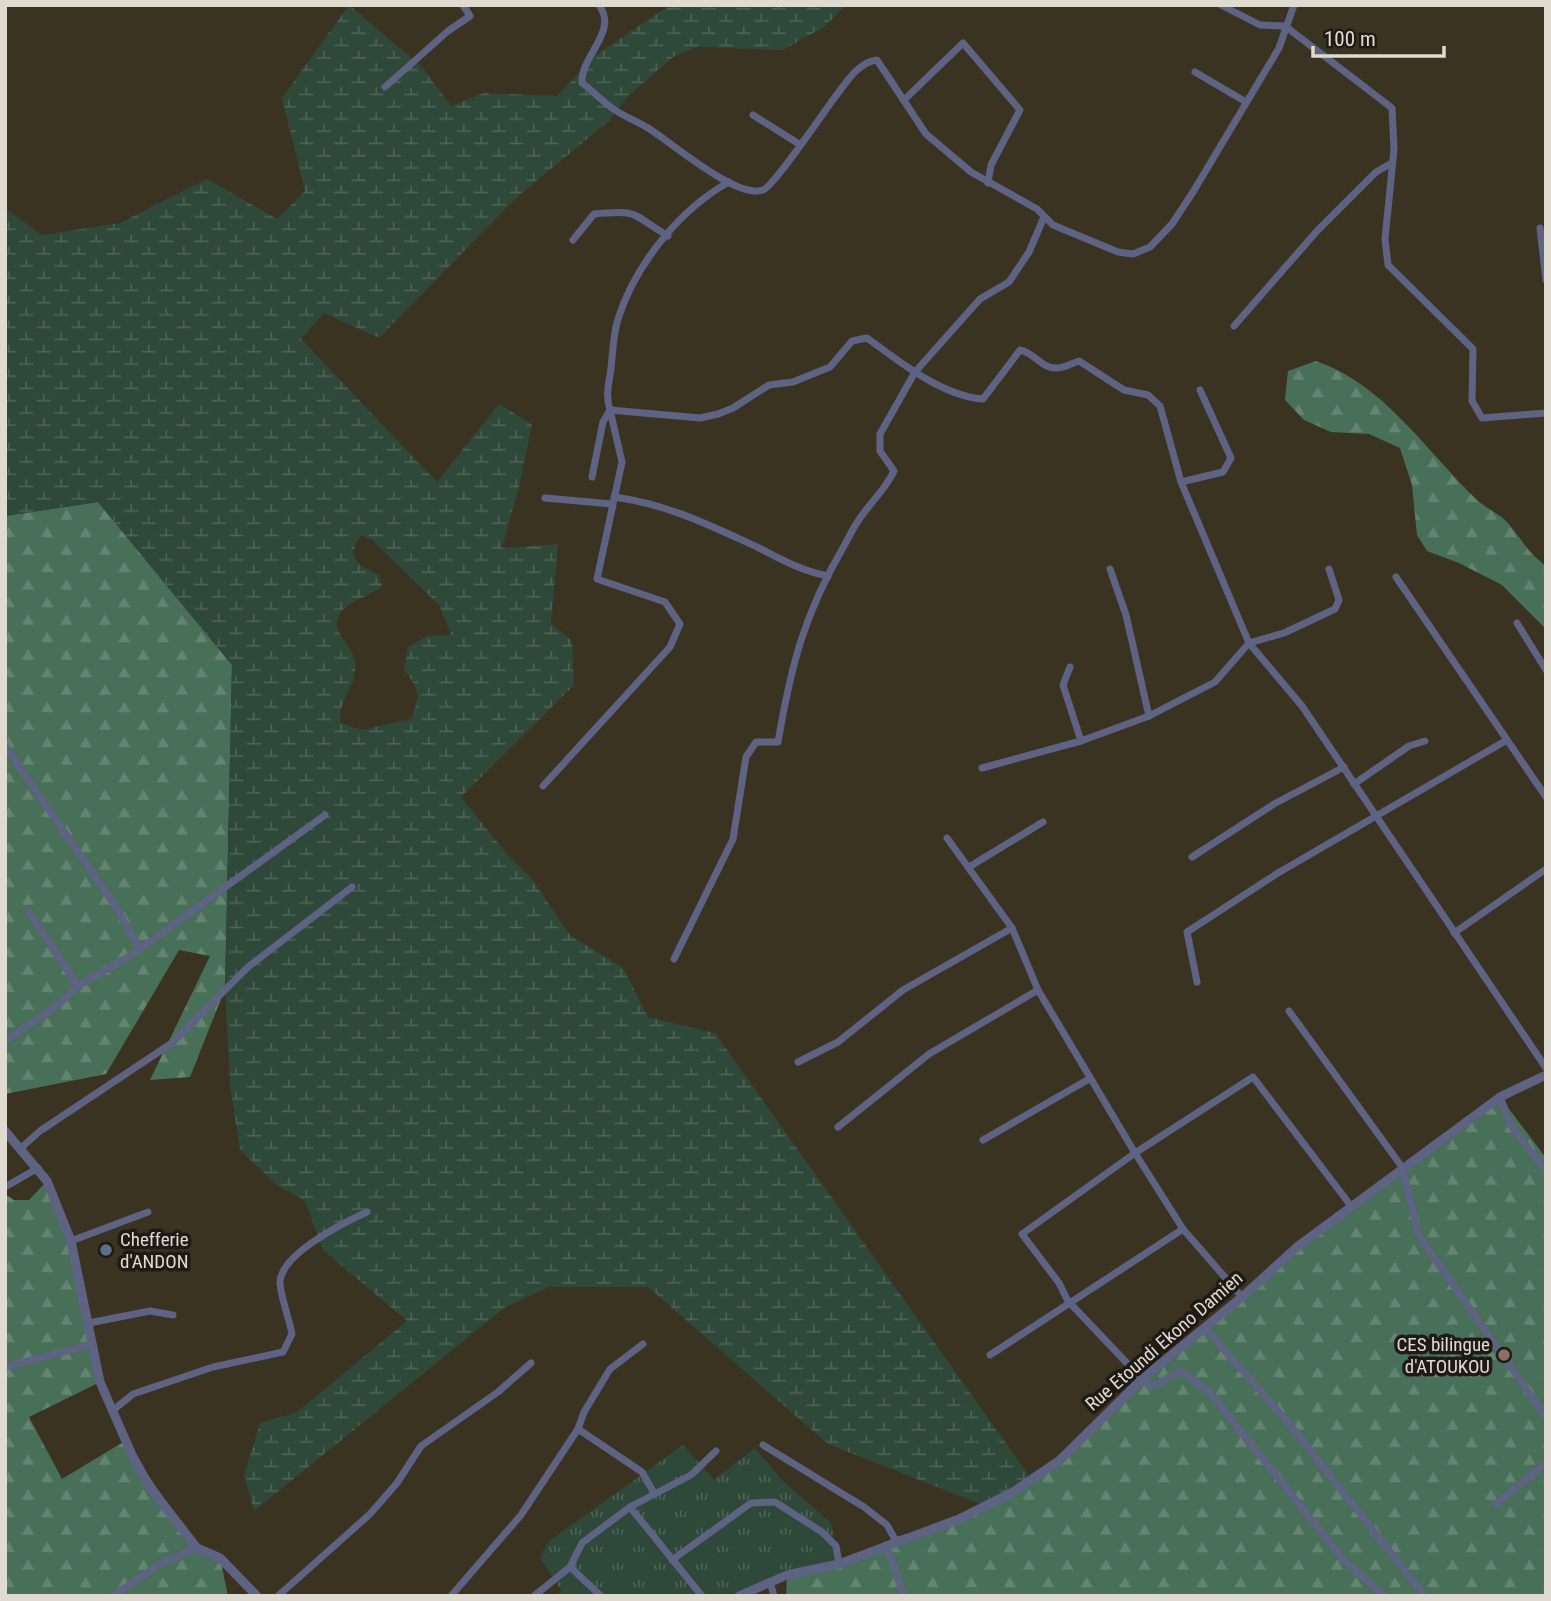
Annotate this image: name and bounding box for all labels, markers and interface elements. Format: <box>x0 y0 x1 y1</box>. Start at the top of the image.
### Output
scale bar <box>1313 14 1444 58</box>
text: 100 m <box>1324 27 1376 51</box>
place label: Chefferie d'ANDON <box>120 1228 189 1273</box>
marker: Chefferie d'ANDON <box>98 1242 114 1258</box>
street label: Rue Etoundi Ekono Damien <box>1081 1266 1247 1416</box>
place label: CES bilingue d'ATOUKOU <box>1396 1333 1490 1378</box>
marker: CES bilingue d'ATOUKOU <box>1496 1347 1512 1363</box>

